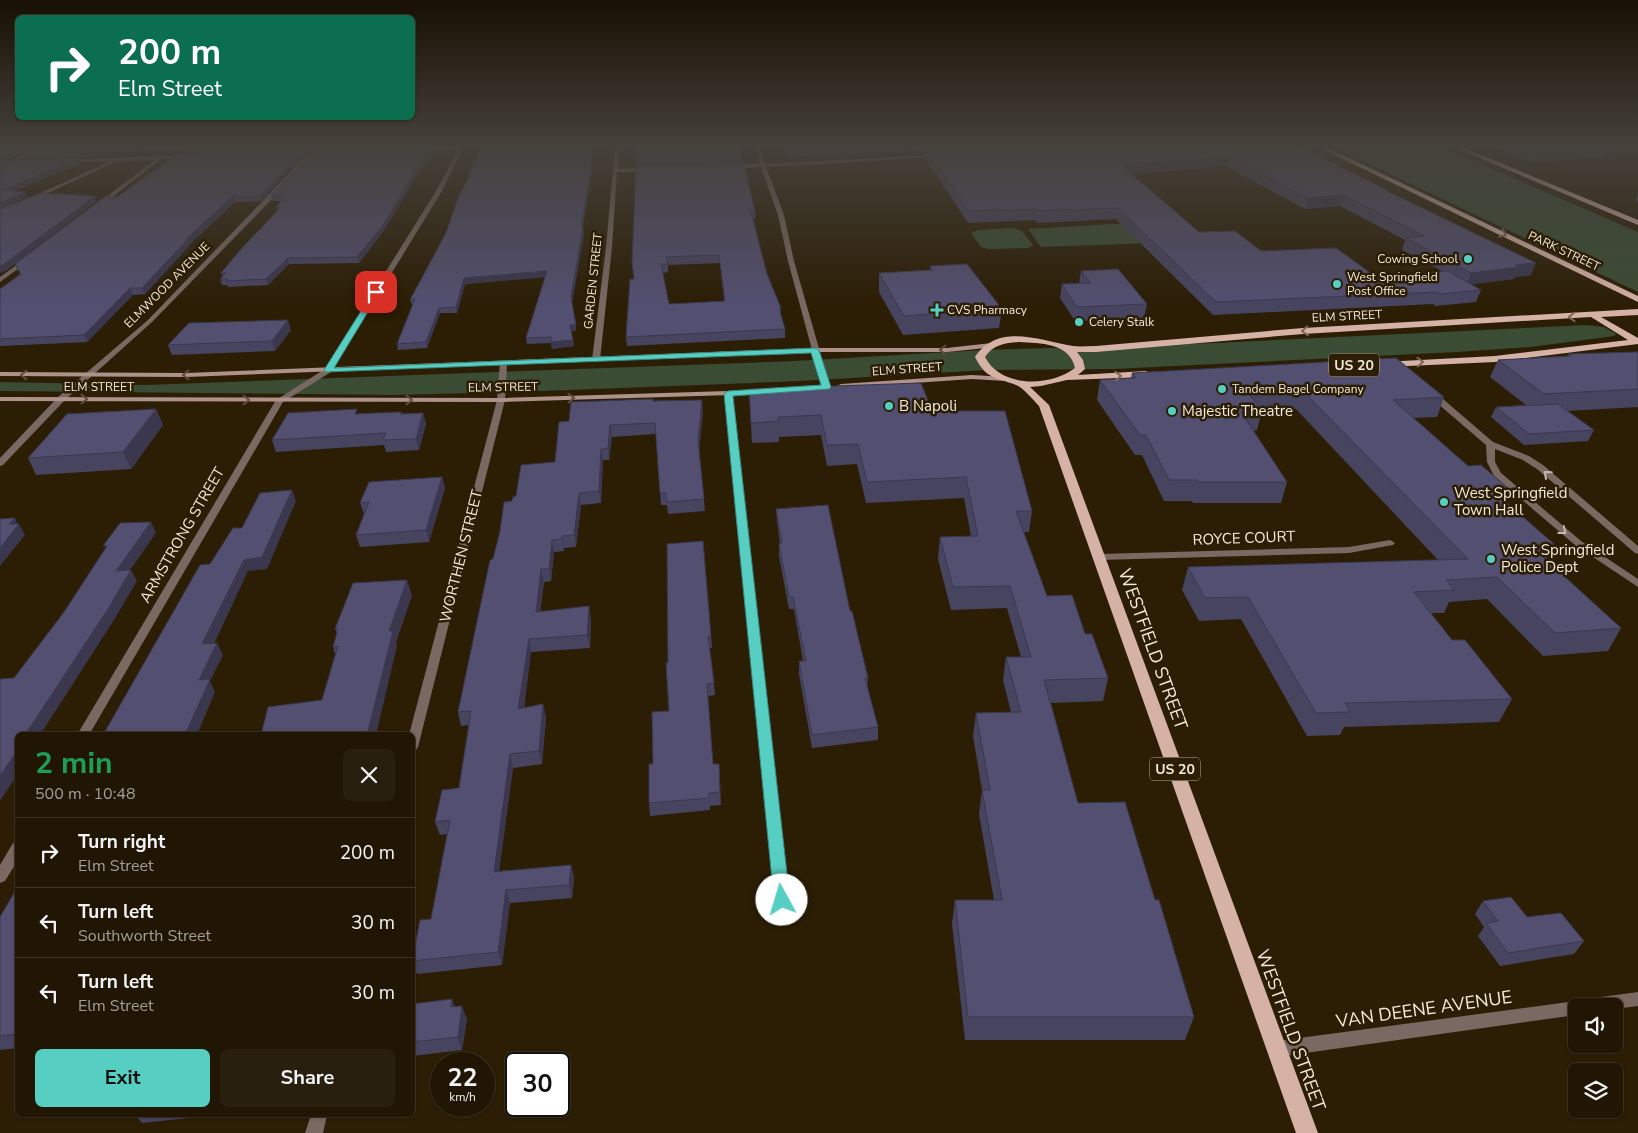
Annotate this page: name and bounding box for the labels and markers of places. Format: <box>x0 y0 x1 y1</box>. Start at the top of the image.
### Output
place label: Cowing School <box>1377 251 1458 267</box>
marker: Cowing School <box>1462 253 1474 265</box>
place label: West Springfield Post Office <box>1347 269 1438 299</box>
pin <box>355 271 397 313</box>
marker: West Springfield Post Office <box>1331 278 1343 290</box>
place label: CVS Pharmacy <box>947 302 1028 318</box>
marker: CVS Pharmacy <box>931 304 943 316</box>
place label: Celery Stalk <box>1089 314 1155 330</box>
marker: Celery Stalk <box>1073 316 1085 328</box>
place label: Tandem Bagel Company <box>1232 381 1364 397</box>
marker: Tandem Bagel Company <box>1216 383 1228 395</box>
place label: B Napoli <box>899 396 957 416</box>
marker: B Napoli <box>883 400 895 412</box>
place label: Majestic Theatre <box>1182 401 1293 421</box>
marker: Majestic Theatre <box>1166 405 1178 417</box>
place label: West Springfield Town Hall <box>1454 483 1567 520</box>
marker: West Springfield Town Hall <box>1438 496 1450 508</box>
place label: West Springfield Police Dept <box>1501 540 1614 577</box>
marker: West Springfield Police Dept <box>1485 553 1497 565</box>

